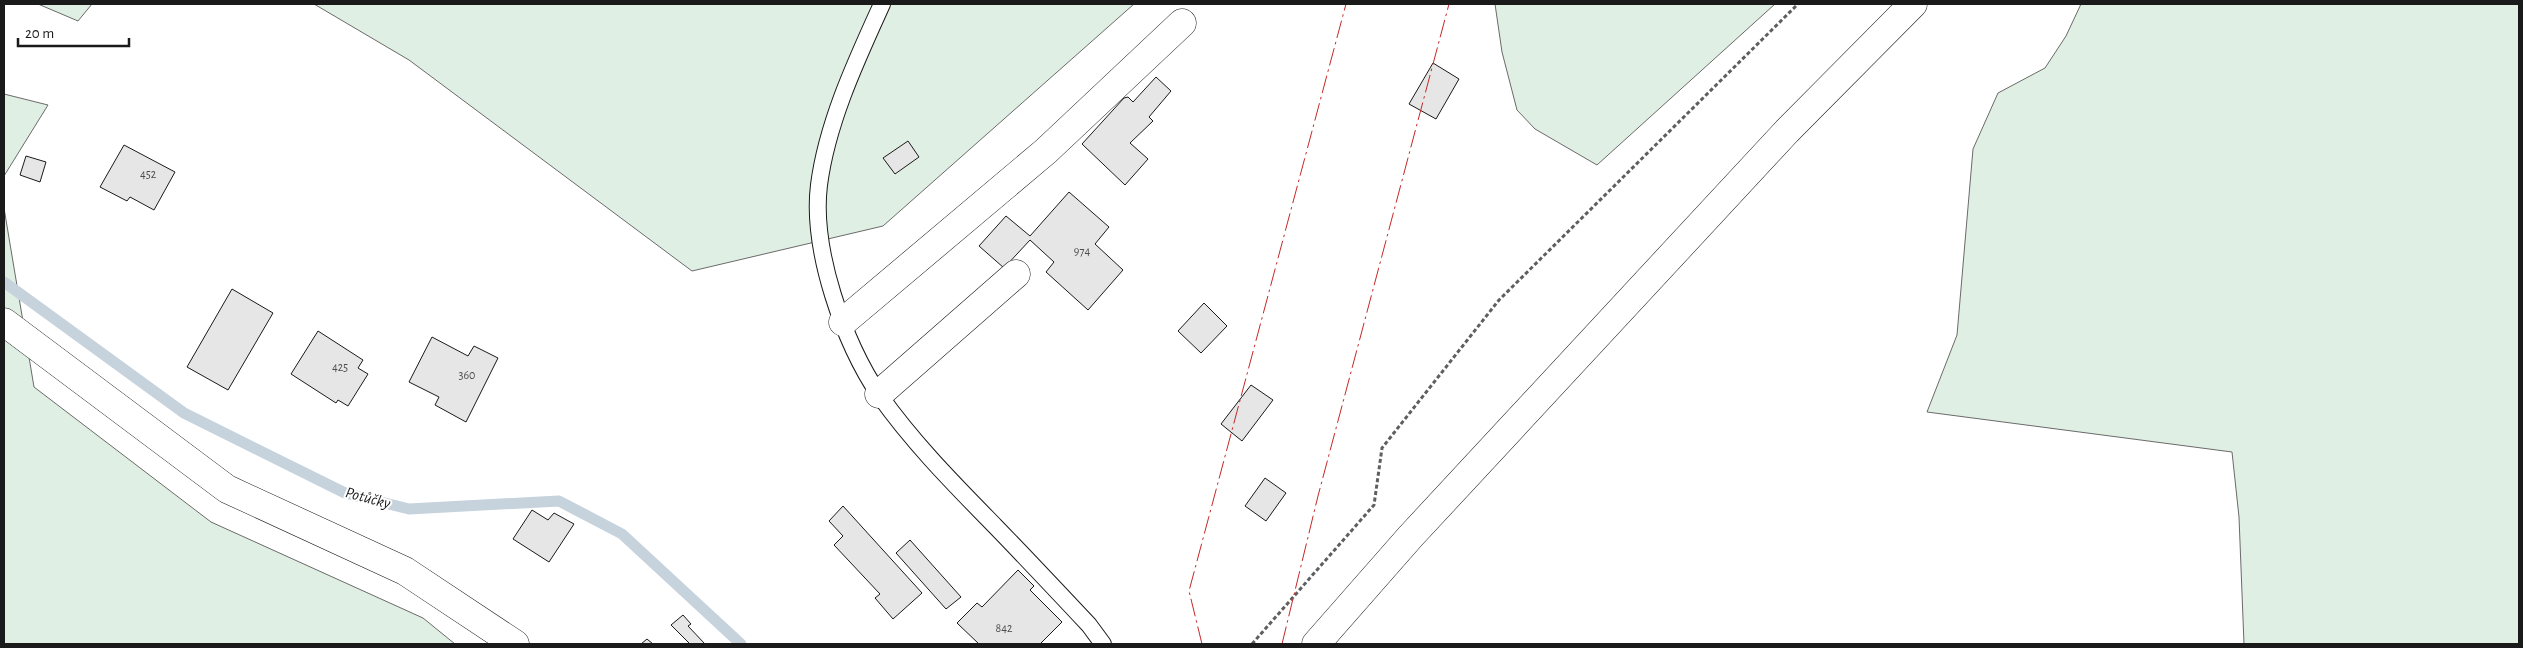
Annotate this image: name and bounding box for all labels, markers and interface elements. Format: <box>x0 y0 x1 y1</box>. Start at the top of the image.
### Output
scale bar <box>18 15 129 47</box>
text: 20 m <box>25 26 54 41</box>
house number: 452 <box>140 168 157 180</box>
house number: 974 <box>1074 245 1090 257</box>
house number: 425 <box>332 361 348 373</box>
house number: 360 <box>459 369 475 381</box>
water label: Potůčky <box>344 484 393 512</box>
house number: 842 <box>996 622 1013 634</box>

